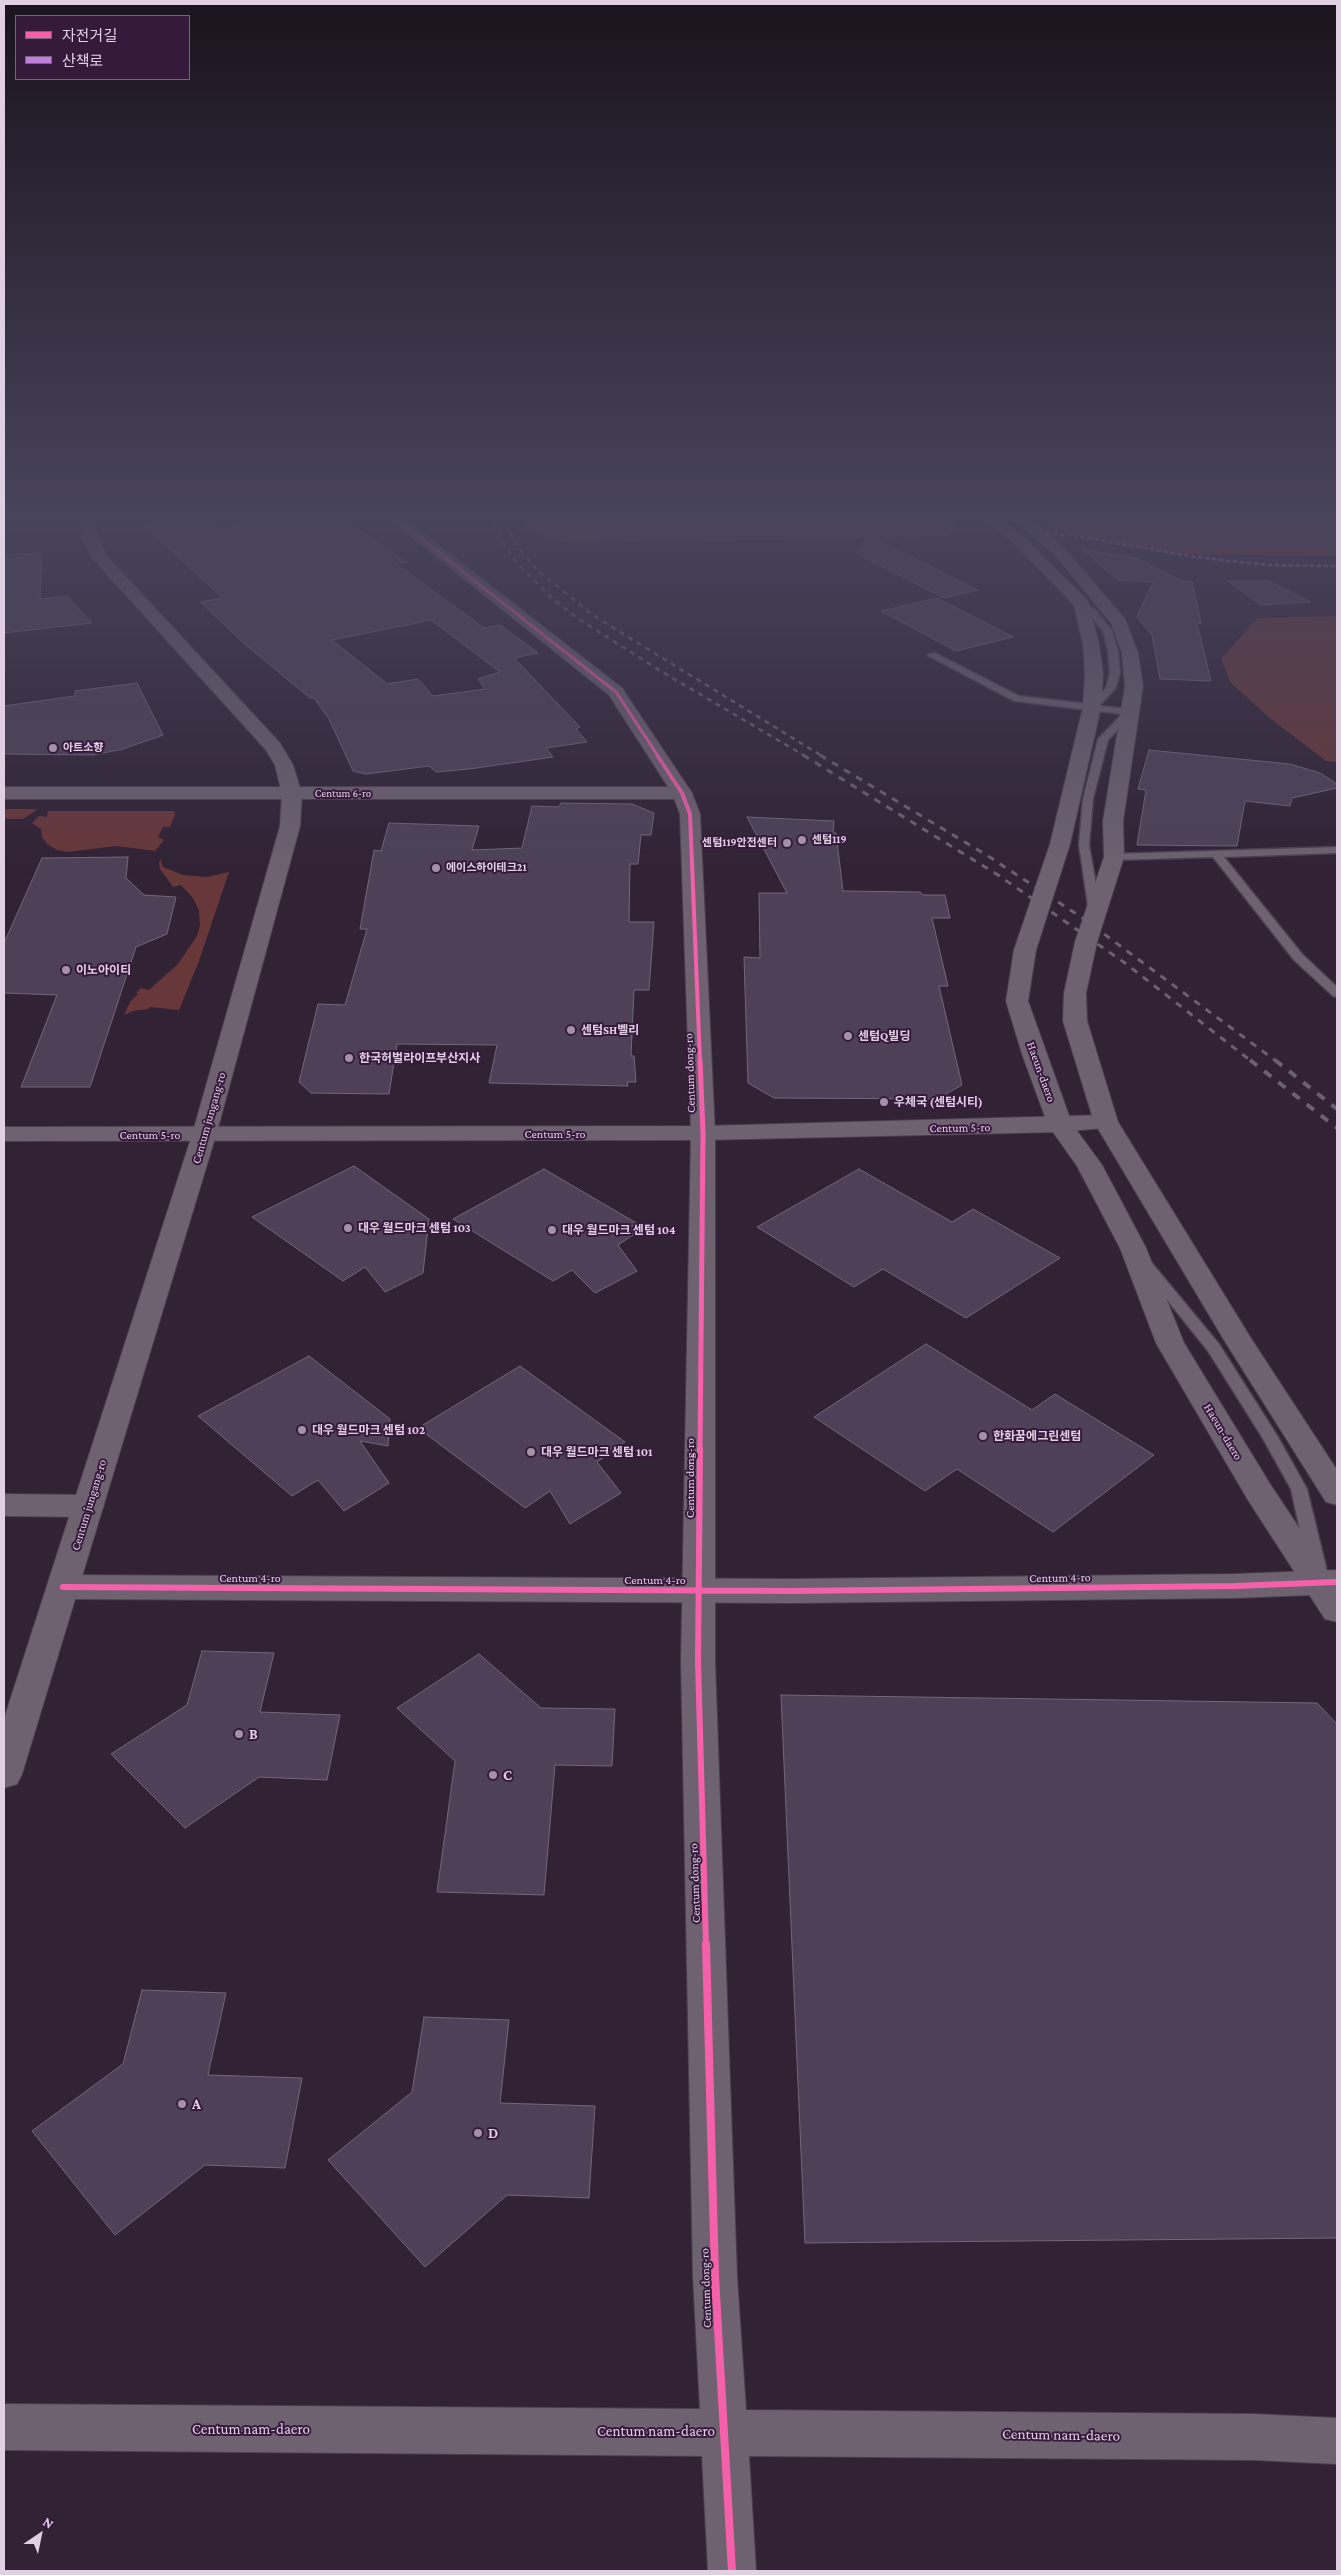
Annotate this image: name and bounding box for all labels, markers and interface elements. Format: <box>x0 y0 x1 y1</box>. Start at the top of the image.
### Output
legend <box>15 15 190 80</box>
text: 자전거길 <box>62 28 117 44</box>
text: 산책로 <box>62 53 103 69</box>
place label: 아트소향 <box>63 741 103 755</box>
marker: 아트소향 <box>47 742 59 754</box>
street label: Centum 6-ro <box>315 787 371 801</box>
place label: 센텀119 <box>812 833 846 847</box>
marker: 센텀119 <box>796 834 808 846</box>
place label: 센텀119안전센터 <box>702 836 777 850</box>
marker: 센텀119안전센터 <box>781 837 793 849</box>
place label: 에이스하이테크21 <box>446 861 527 875</box>
marker: 에이스하이테크21 <box>430 862 442 874</box>
place label: 이노아이티 <box>76 963 131 977</box>
marker: 이노아이티 <box>60 964 72 976</box>
place label: 센텀SH벨리 <box>581 1023 639 1037</box>
marker: 센텀SH벨리 <box>565 1024 577 1036</box>
place label: 센텀Q빌딩 <box>858 1029 910 1043</box>
marker: 센텀Q빌딩 <box>842 1030 854 1042</box>
street label: Centum dong-ro <box>681 1033 699 1113</box>
street label: Haeun-daero <box>1023 1040 1059 1104</box>
place label: 한국허벌라이프부산지사 <box>359 1051 480 1065</box>
marker: 한국허벌라이프부산지사 <box>343 1052 355 1064</box>
street label: Centum jungang-ro <box>189 1071 229 1165</box>
place label: 우체국 (센텀시티) <box>894 1095 983 1109</box>
marker: 우체국 (센텀시티) <box>878 1096 890 1108</box>
street label: Centum 5-ro <box>929 1120 991 1136</box>
street label: Centum 5-ro <box>525 1127 585 1141</box>
street label: Centum 5-ro <box>120 1128 180 1142</box>
place label: 대우 월드마크 센텀 103 <box>358 1221 471 1235</box>
marker: 대우 월드마크 센텀 103 <box>342 1222 354 1234</box>
place label: 대우 월드마크 센텀 104 <box>562 1223 675 1237</box>
marker: 대우 월드마크 센텀 104 <box>546 1224 558 1236</box>
street label: Haeun-daero <box>1201 1401 1245 1463</box>
place label: 대우 월드마크 센텀 102 <box>312 1423 425 1437</box>
marker: 대우 월드마크 센텀 102 <box>296 1424 308 1436</box>
place label: 한화꿈에그린센텀 <box>993 1429 1081 1443</box>
marker: 한화꿈에그린센텀 <box>977 1430 989 1442</box>
street label: Centum dong-ro <box>683 1438 697 1518</box>
place label: 대우 월드마크 센텀 101 <box>541 1445 653 1459</box>
marker: 대우 월드마크 센텀 101 <box>525 1446 537 1458</box>
street label: Centum jungang-ro <box>68 1458 110 1552</box>
street label: Centum 4-ro <box>1029 1570 1091 1586</box>
street label: Centum 4-ro <box>219 1571 281 1585</box>
street label: Centum 4-ro <box>624 1573 686 1587</box>
place label: B <box>249 1725 258 1743</box>
marker: B <box>233 1728 245 1740</box>
place label: C <box>503 1766 512 1784</box>
marker: C <box>487 1769 499 1781</box>
street label: Centum dong-ro <box>686 1843 704 1923</box>
place label: A <box>192 2095 201 2113</box>
marker: A <box>176 2098 188 2110</box>
place label: D <box>488 2124 498 2142</box>
marker: D <box>472 2127 484 2139</box>
street label: Centum dong-ro <box>697 2248 715 2328</box>
street label: Centum nam-daero <box>192 2420 310 2438</box>
street label: Centum nam-daero <box>597 2422 715 2440</box>
street label: Centum nam-daero <box>1002 2425 1120 2445</box>
north arrow <box>15 2510 65 2560</box>
text: N <box>40 2513 57 2532</box>

